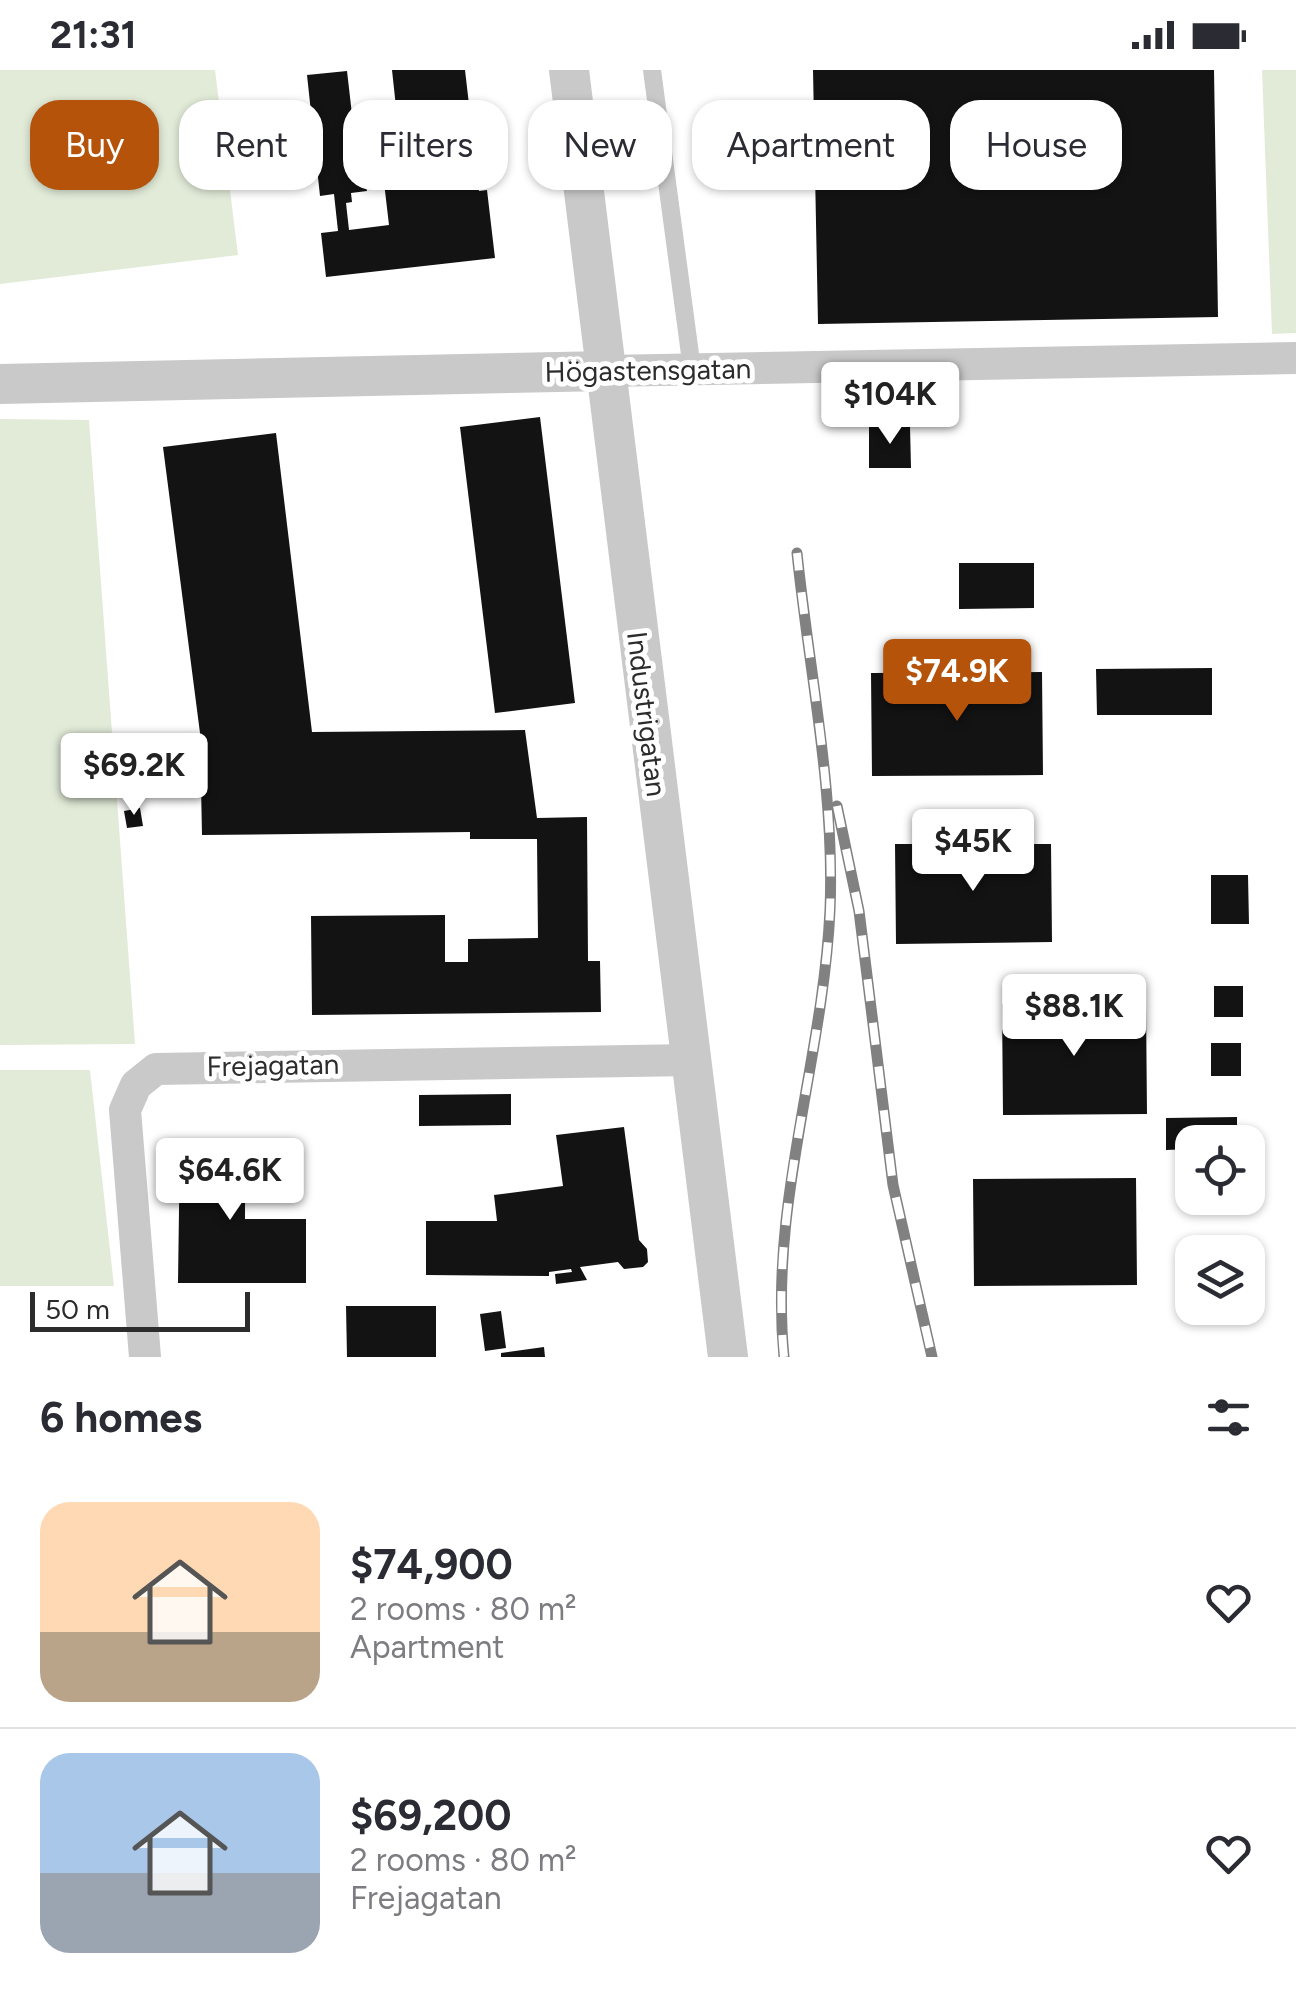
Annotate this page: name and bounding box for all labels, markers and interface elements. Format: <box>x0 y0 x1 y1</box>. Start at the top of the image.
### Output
text: 21:31 <box>50 12 137 58</box>
chip: Buy <box>30 100 159 190</box>
chip: Rent <box>179 100 323 190</box>
chip: Filters <box>343 100 508 190</box>
chip: New <box>528 100 672 190</box>
chip: Apartment <box>692 100 930 190</box>
chip: House <box>950 100 1122 190</box>
street label: Högastensgatan <box>544 351 752 389</box>
pin: $104K <box>820 362 960 447</box>
text: $104K <box>843 375 937 413</box>
street label: Industrigatan <box>620 630 674 798</box>
pin: $74.9K <box>876 639 1038 724</box>
text: $74.9K <box>905 652 1009 690</box>
pin: $69.2K <box>53 733 215 818</box>
text: $69.2K <box>83 746 185 784</box>
pin: $45K <box>914 809 1032 894</box>
text: $45K <box>934 822 1012 860</box>
pin: $88.1K <box>993 974 1155 1059</box>
text: $88.1K <box>1024 987 1124 1025</box>
street label: Frejagatan <box>206 1047 340 1083</box>
map controls <box>1175 1125 1265 1325</box>
button: locate <box>1175 1125 1265 1215</box>
pin: $64.6K <box>149 1138 311 1223</box>
text: $64.6K <box>178 1151 282 1189</box>
button: layers <box>1175 1235 1265 1325</box>
scale bar <box>30 1287 250 1332</box>
text: 50 m <box>45 1292 110 1326</box>
icon: filters <box>1201 1390 1256 1445</box>
text: 6 homes <box>40 1392 202 1443</box>
text: $74,900 <box>350 1539 513 1590</box>
icon: home <box>120 1542 240 1662</box>
icon: heart <box>1201 1575 1256 1630</box>
text: 2 rooms · 80 m² <box>350 1590 577 1628</box>
text: Apartment <box>350 1628 504 1666</box>
text: $69,200 <box>350 1790 512 1841</box>
icon: home <box>120 1793 240 1913</box>
icon: heart <box>1201 1826 1256 1881</box>
text: 2 rooms · 80 m² <box>350 1841 577 1879</box>
text: Frejagatan <box>350 1879 502 1917</box>

